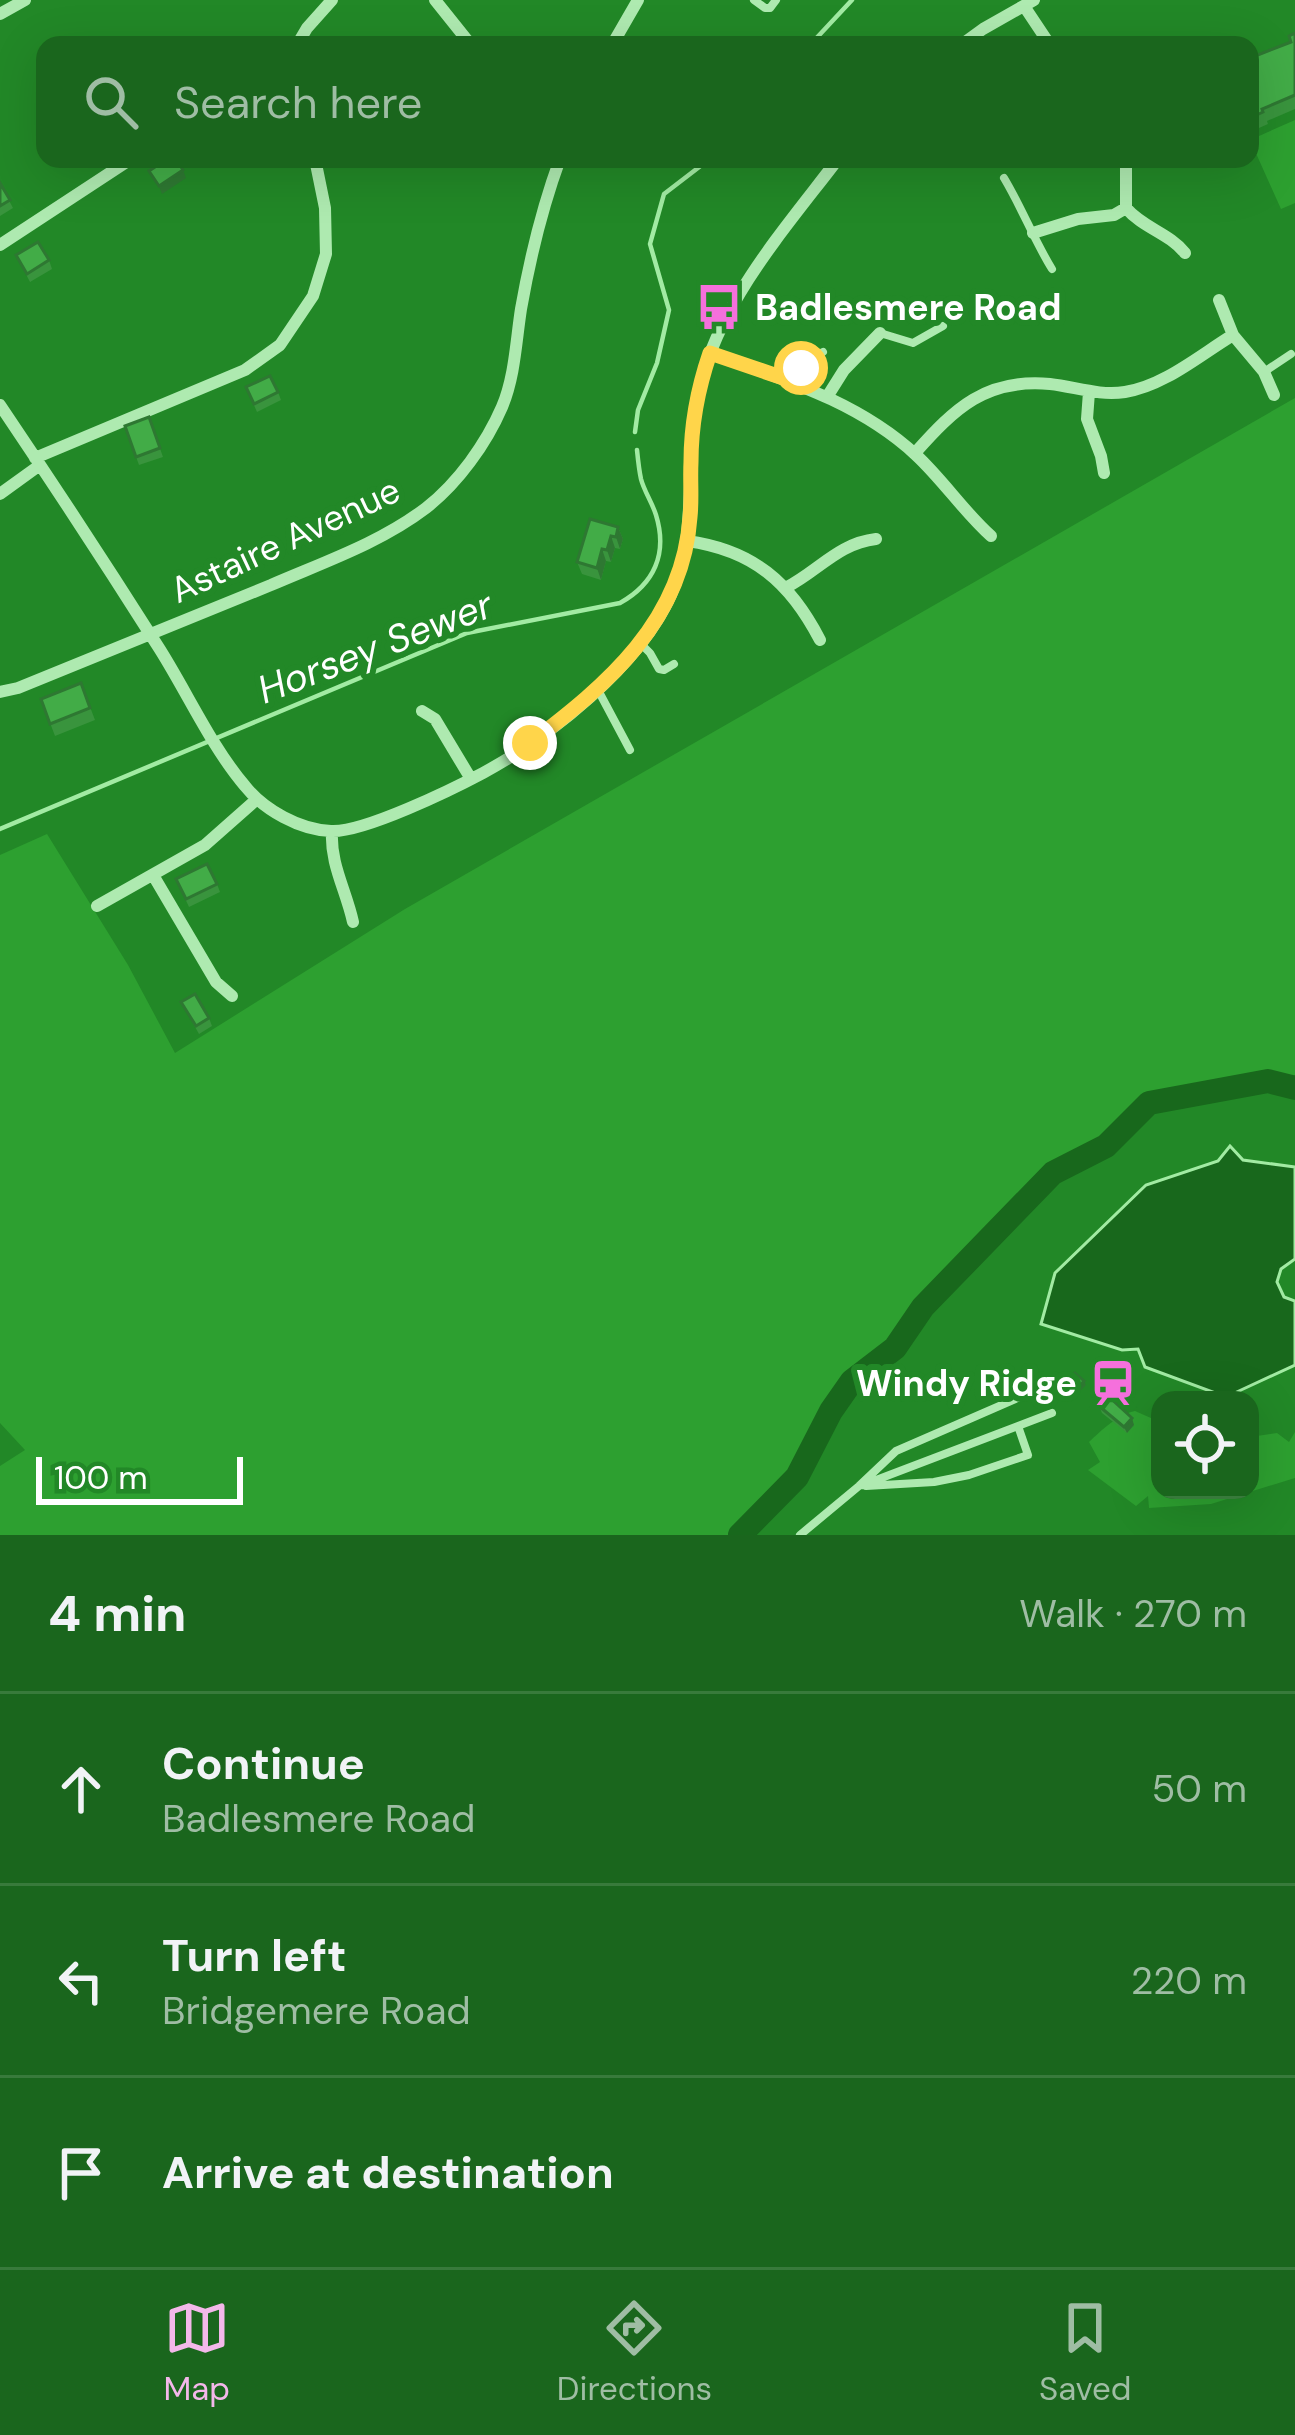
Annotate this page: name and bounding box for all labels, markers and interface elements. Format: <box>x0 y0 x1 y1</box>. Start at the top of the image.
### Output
search box <box>36 36 1259 168</box>
icon: search <box>78 69 144 135</box>
text: Search here <box>174 73 422 132</box>
bus stop icon: Badlesmere Road <box>694 282 744 332</box>
place label: Badlesmere Road <box>755 284 1061 331</box>
route start <box>774 341 828 395</box>
street label: Astaire Avenue <box>162 466 408 614</box>
water label: Horsey Sewer <box>250 578 501 715</box>
route end <box>503 716 557 770</box>
station icon: Windy Ridge <box>1088 1358 1138 1408</box>
place label: Windy Ridge <box>856 1360 1077 1407</box>
map controls <box>1151 1391 1259 1499</box>
button: locate <box>1151 1391 1259 1499</box>
scale bar <box>36 1451 243 1504</box>
text: 100 m <box>54 1456 148 1499</box>
text: 4 min <box>48 1580 187 1647</box>
text: Walk · 270 m <box>1019 1588 1247 1639</box>
text: Continue <box>162 1734 365 1793</box>
icon: ahead <box>48 1756 114 1822</box>
text: 50 m <box>1151 1763 1247 1814</box>
text: Badlesmere Road <box>162 1793 476 1844</box>
text: Turn left <box>162 1926 346 1985</box>
icon: left <box>48 1948 114 2014</box>
text: 220 m <box>1131 1955 1247 2006</box>
text: Bridgemere Road <box>162 1985 471 2036</box>
icon: arrive <box>48 2140 114 2206</box>
text: Arrive at destination <box>162 2143 614 2202</box>
tab: Map <box>163 2295 230 2410</box>
tab: Directions <box>557 2295 712 2410</box>
tab: Saved <box>1039 2295 1132 2410</box>

